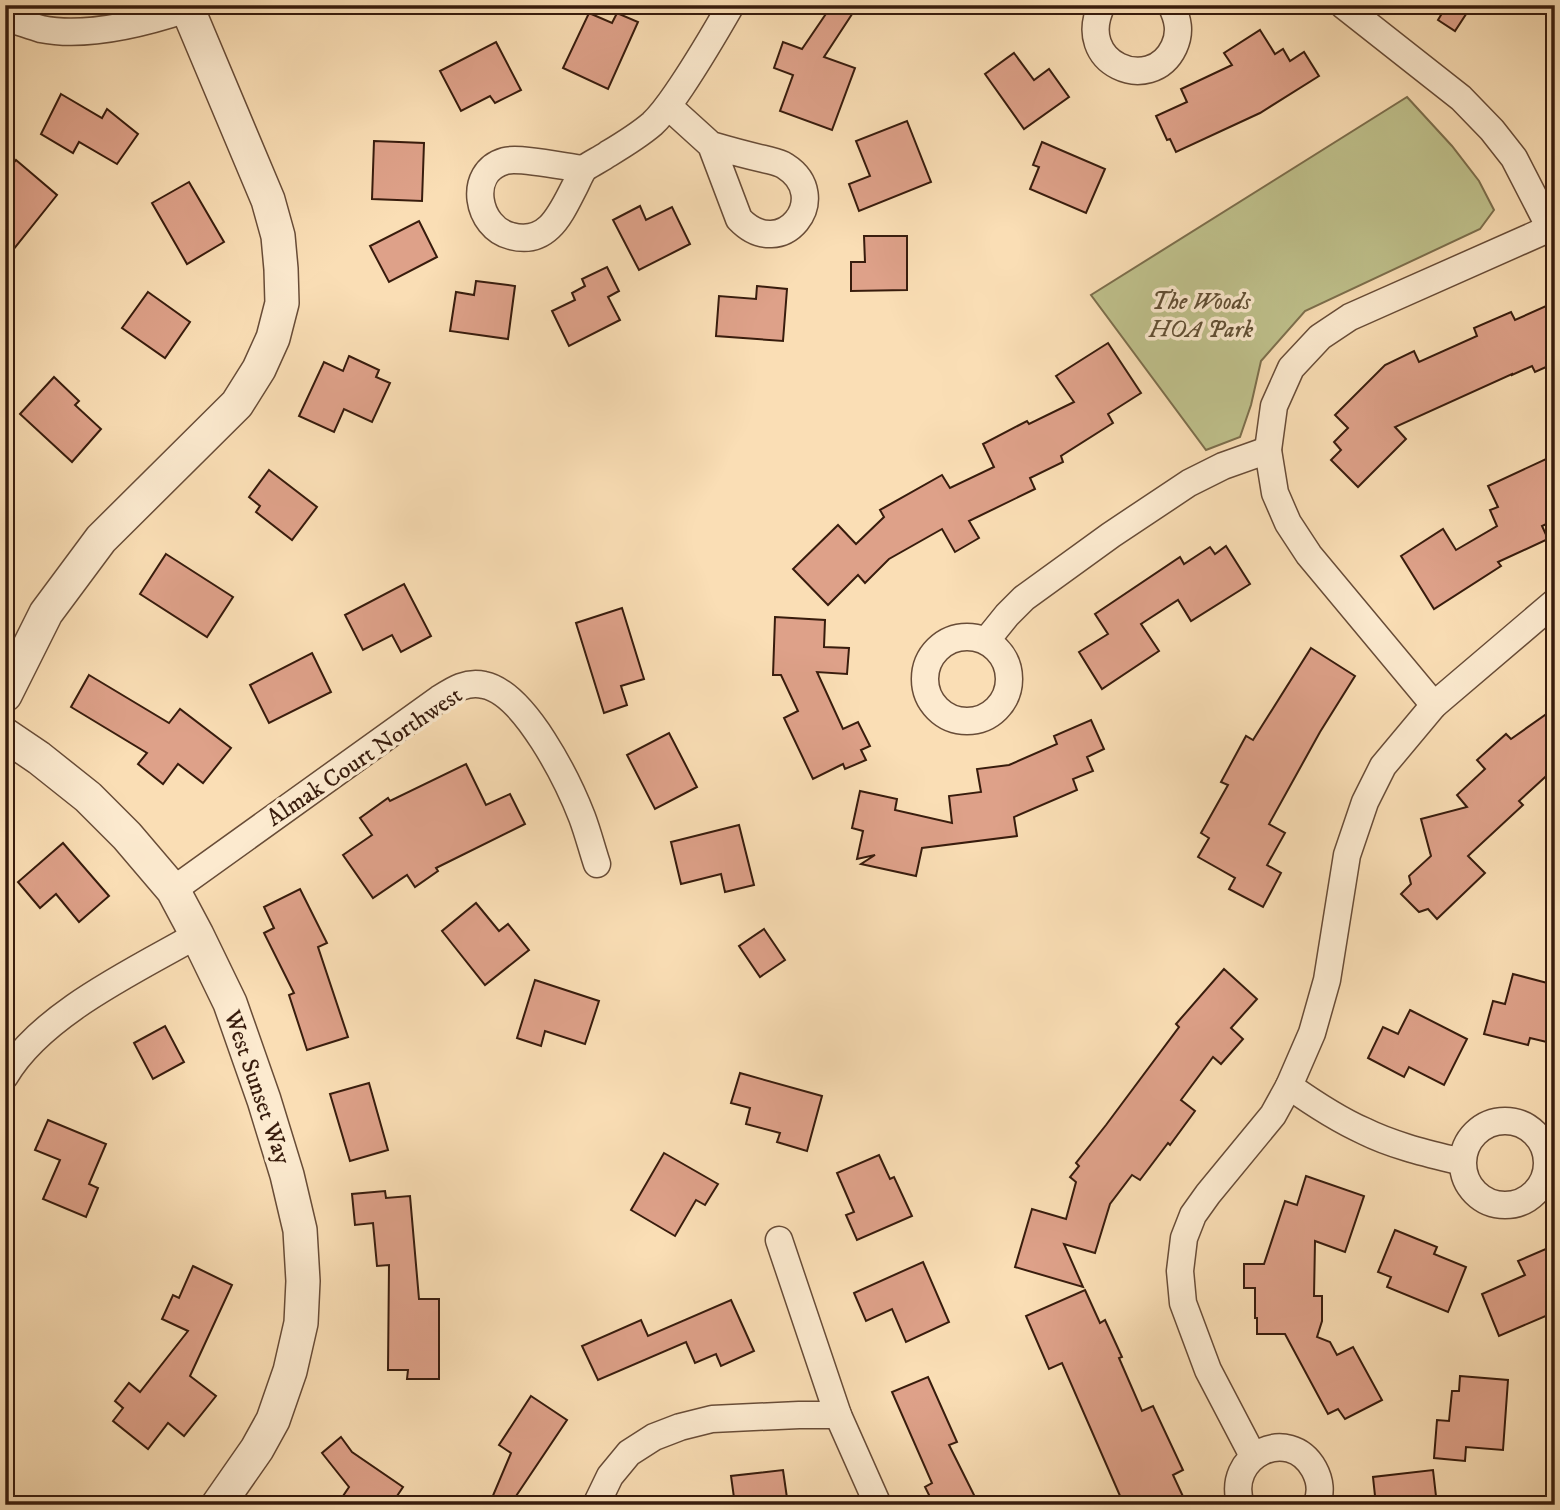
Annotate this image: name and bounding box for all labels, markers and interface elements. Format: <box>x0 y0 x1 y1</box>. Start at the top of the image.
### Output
park label: The Woods HOA Park <box>1148 287 1253 345</box>
street label: Almak Court Northwest <box>261 680 468 833</box>
street label: West Sunset Way <box>216 1005 298 1169</box>

